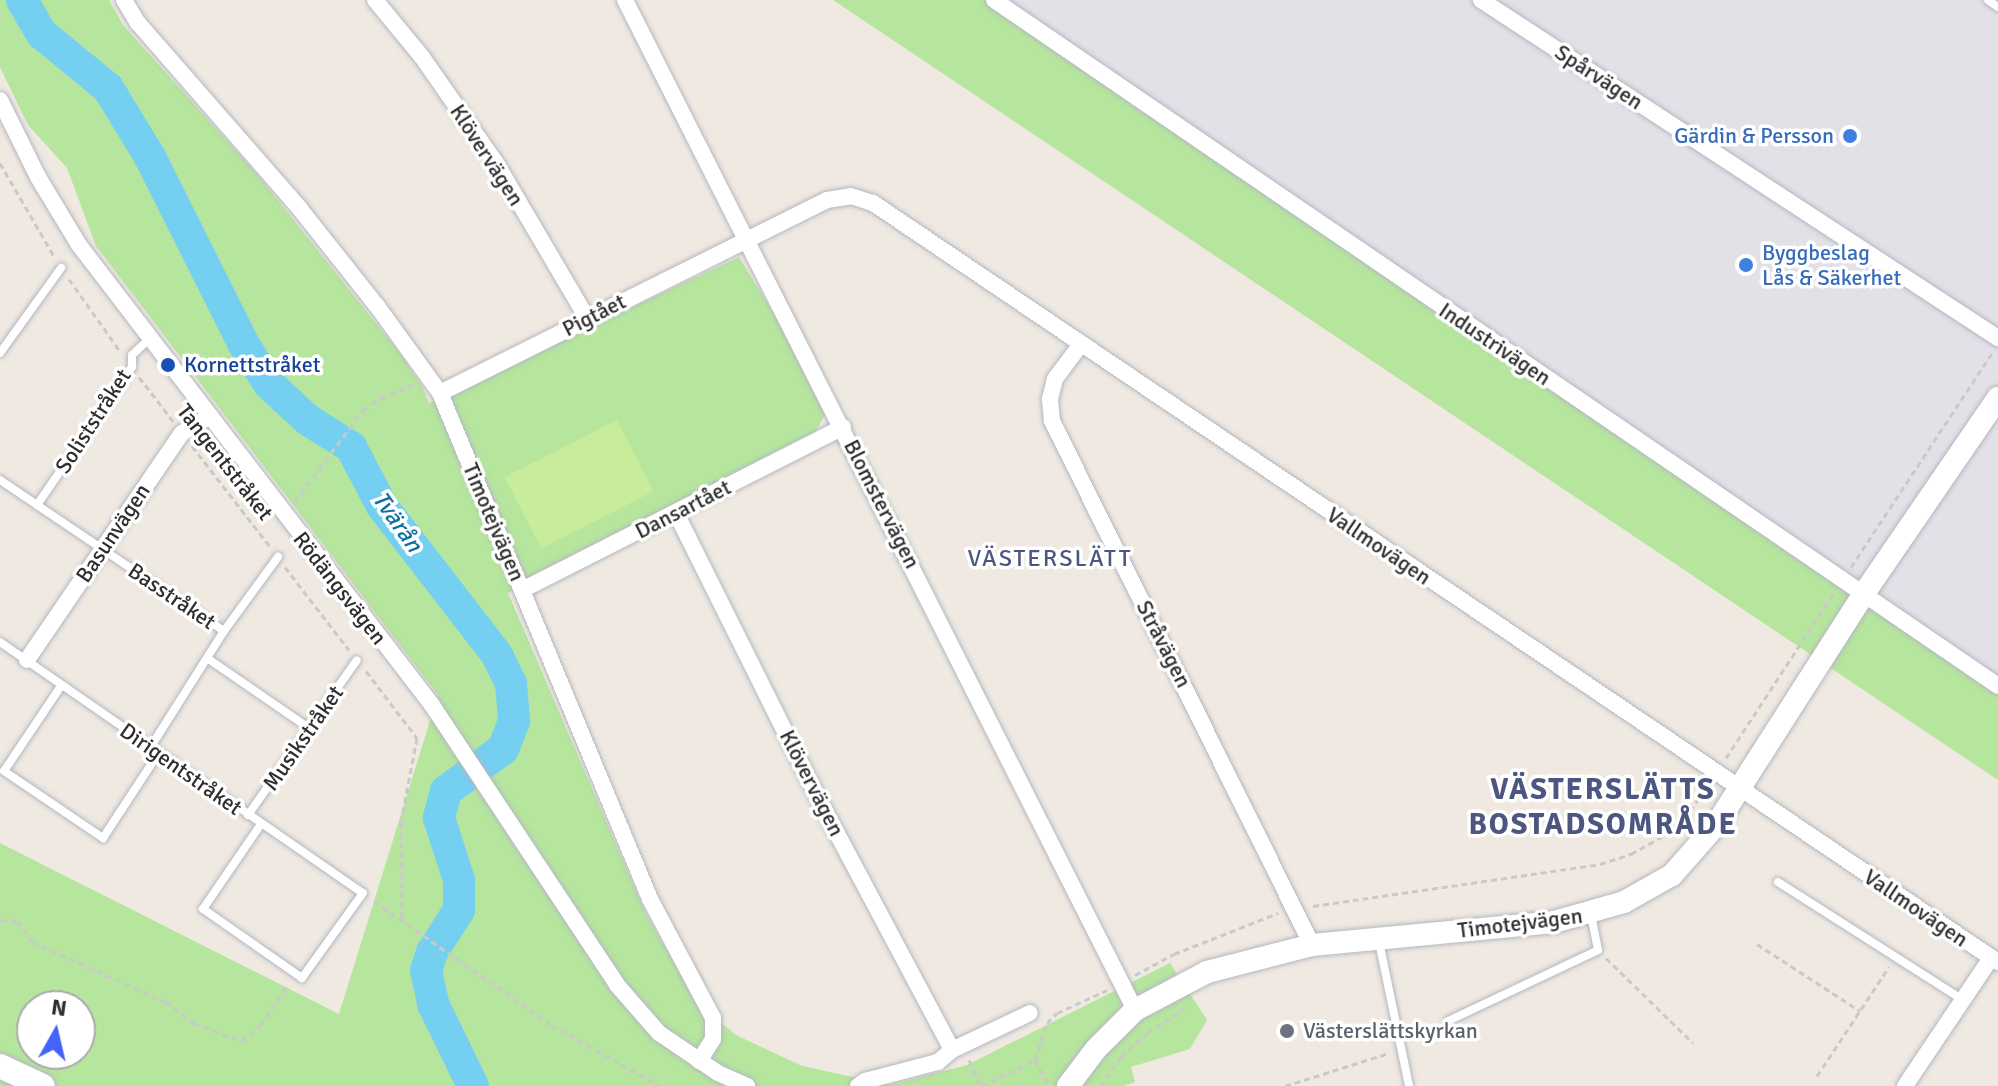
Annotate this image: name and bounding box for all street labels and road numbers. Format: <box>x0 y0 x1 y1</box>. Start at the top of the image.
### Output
street label: Spårvägen <box>1550 39 1648 115</box>
street label: Klövervägen <box>444 99 530 211</box>
street label: Pigtået <box>558 288 630 342</box>
street label: Industrivägen <box>1434 297 1556 391</box>
street label: Soliststråket <box>50 364 136 478</box>
street label: Tangentstråket <box>171 399 279 525</box>
street label: Blomstervägen <box>838 435 926 573</box>
street label: Timotejvägen <box>457 459 531 585</box>
street label: Dansartået <box>631 474 735 544</box>
street label: Basunvägen <box>70 479 156 587</box>
street label: Vallmovägen <box>1322 501 1436 591</box>
street label: Rödängsvägen <box>288 526 392 650</box>
street label: Basstråket <box>123 557 221 635</box>
street label: Stråvägen <box>1131 596 1197 692</box>
street label: Musikstråket <box>257 680 349 796</box>
street label: Dirigentstråket <box>115 717 247 821</box>
street label: Klövervägen <box>774 725 850 841</box>
street label: Vallmovägen <box>1859 863 1973 953</box>
street label: Timotejvägen <box>1456 902 1584 944</box>

